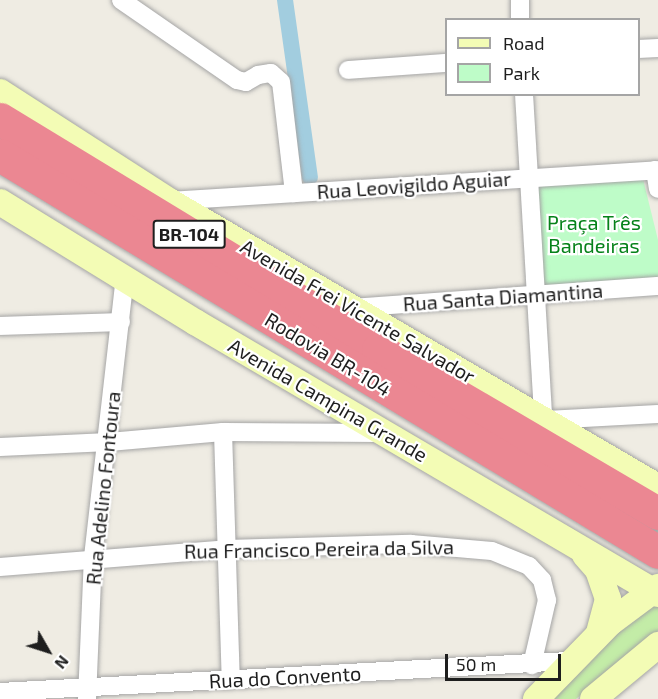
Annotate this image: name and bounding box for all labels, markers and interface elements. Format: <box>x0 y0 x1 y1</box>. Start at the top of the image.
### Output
legend <box>445 18 640 96</box>
text: Road <box>503 32 544 54</box>
text: Park <box>503 62 540 84</box>
street label: Rua Leovigildo Aguiar <box>316 166 512 204</box>
park label: Praça Três Bandeiras <box>547 210 641 257</box>
road number: BR-104 <box>152 219 226 249</box>
street label: Avenida Frei Vicente Salvador <box>236 234 480 388</box>
street label: Rua Santa Diamantina <box>402 278 604 316</box>
street label: Rodovia BR-104 <box>261 307 395 401</box>
street label: Avenida Campina Grande <box>224 333 432 467</box>
street label: Rua Adelino Fontoura <box>81 390 125 586</box>
street label: Rua Francisco Pereira da Silva <box>184 535 454 563</box>
north arrow <box>18 621 78 681</box>
scale bar <box>448 642 564 680</box>
text: N <box>51 652 73 673</box>
text: 50 m <box>456 653 496 675</box>
street label: Rua do Convento <box>208 661 362 693</box>

